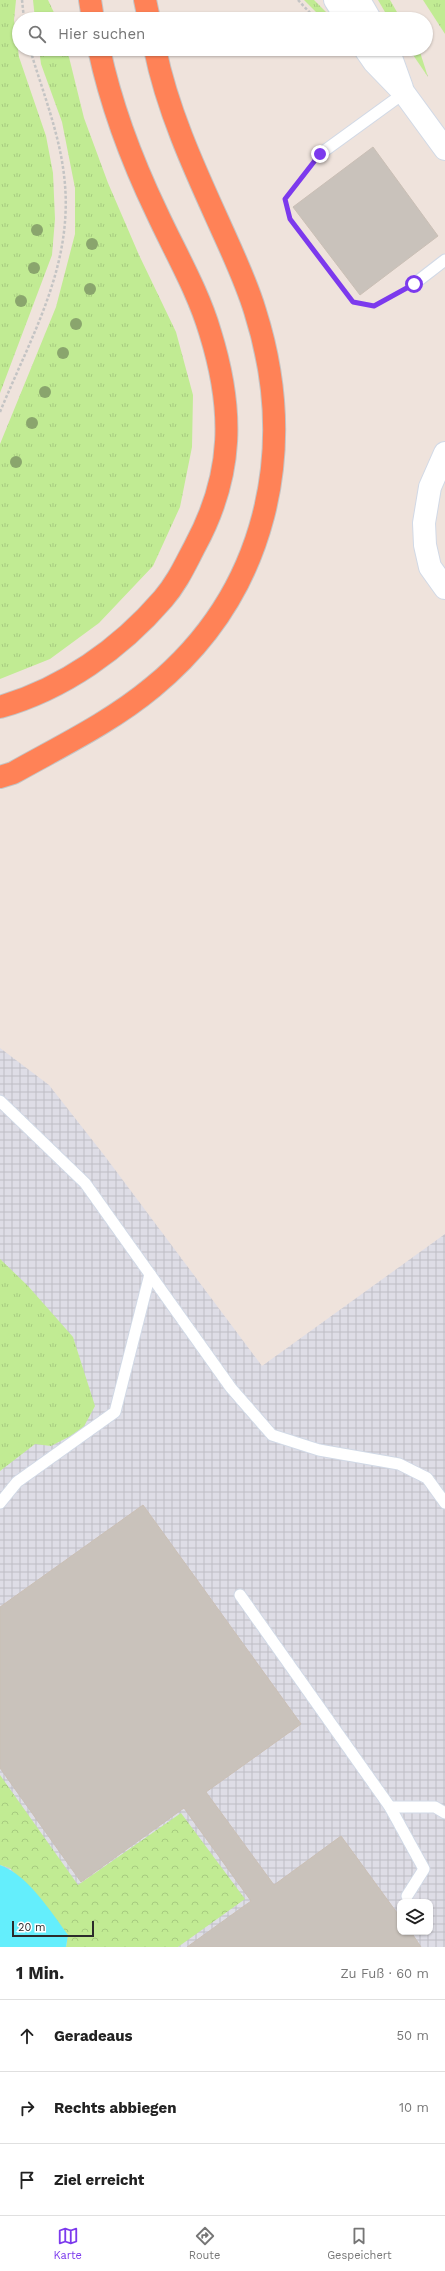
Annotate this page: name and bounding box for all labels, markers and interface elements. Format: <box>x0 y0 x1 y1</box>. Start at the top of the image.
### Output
search box <box>12 12 433 56</box>
icon: search <box>26 23 48 45</box>
text: Hier suchen <box>58 25 145 43</box>
route end <box>311 145 329 163</box>
route start <box>405 275 423 293</box>
map controls <box>397 1899 433 1935</box>
button: layers <box>397 1899 433 1935</box>
scale bar <box>12 1919 94 1938</box>
text: 20 m <box>18 1921 46 1934</box>
text: 1 Min. <box>16 1963 64 1983</box>
text: Zu Fuß · 60 m <box>341 1966 429 1981</box>
icon: ahead <box>16 2025 38 2047</box>
text: Geradeaus <box>54 2027 133 2045</box>
text: 50 m <box>397 2028 429 2043</box>
icon: right <box>16 2097 38 2119</box>
text: Rechts abbiegen <box>54 2099 176 2117</box>
text: 10 m <box>399 2100 429 2115</box>
icon: arrive <box>16 2169 38 2191</box>
text: Ziel erreicht <box>54 2171 144 2189</box>
tab: Karte <box>53 2225 82 2262</box>
tab: Route <box>189 2225 220 2262</box>
tab: Gespeichert <box>327 2225 392 2262</box>

